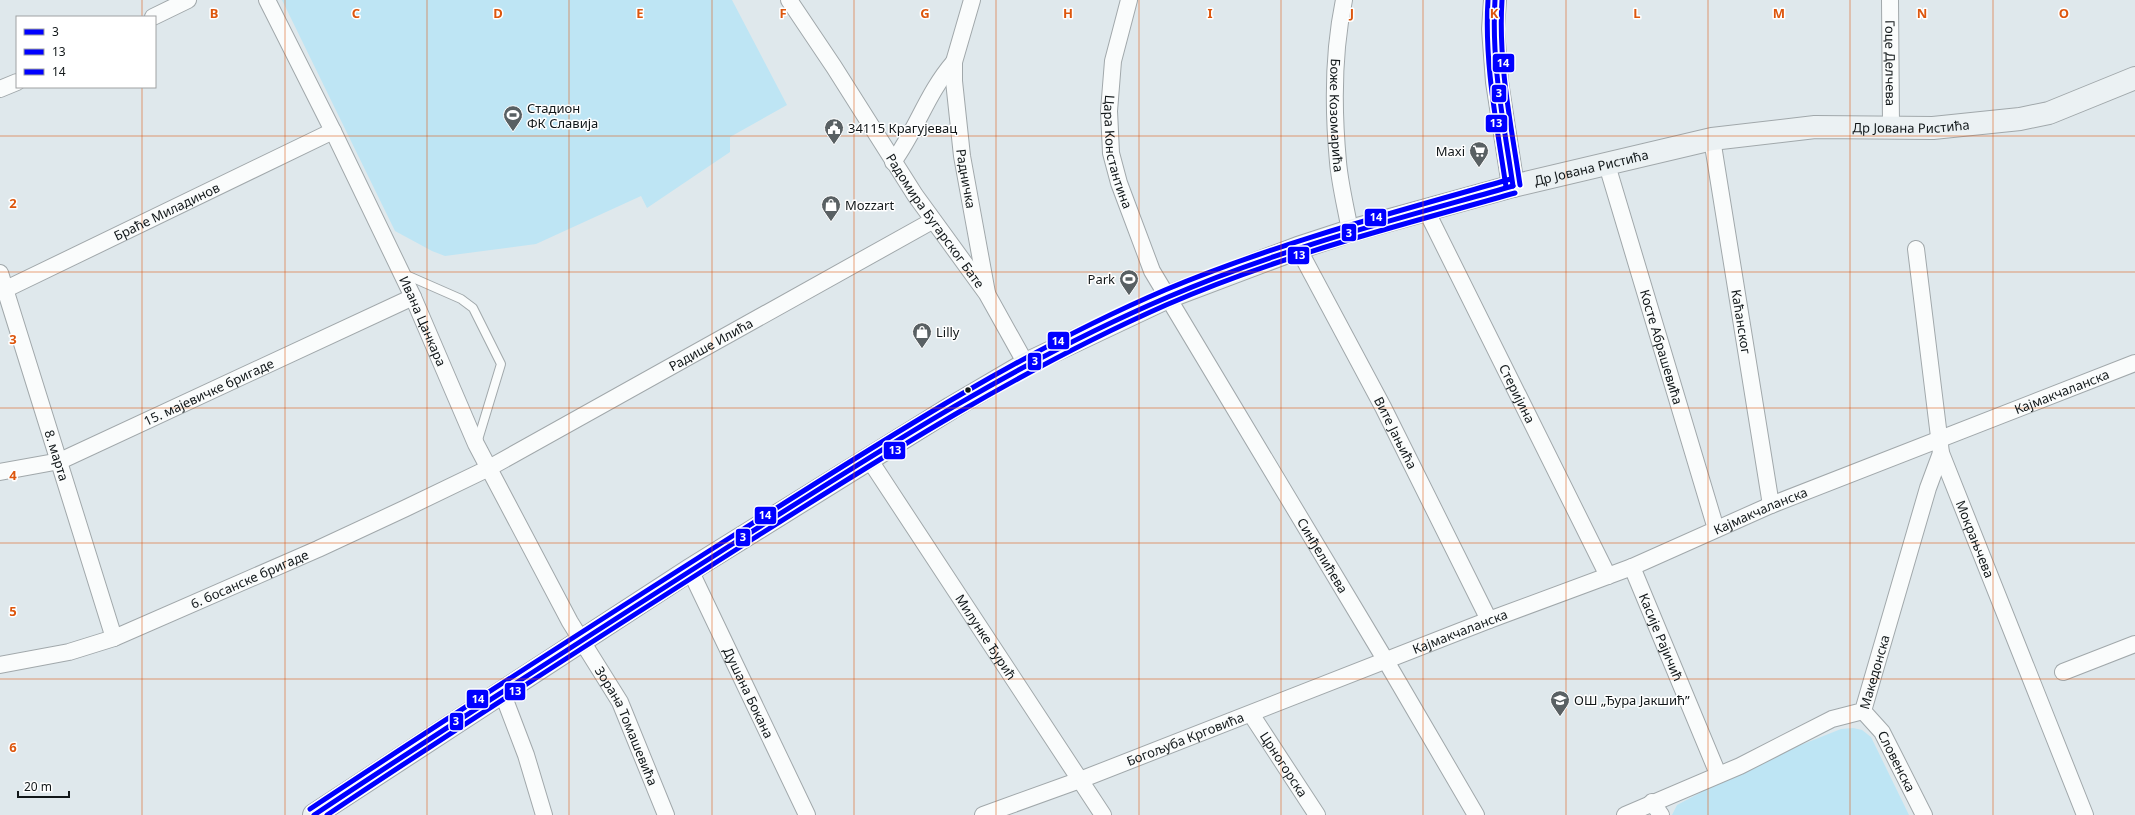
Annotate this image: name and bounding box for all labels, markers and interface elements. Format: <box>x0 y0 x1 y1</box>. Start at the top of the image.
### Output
text: B <box>210 4 218 22</box>
text: C <box>352 4 360 22</box>
text: D <box>493 4 503 22</box>
text: E <box>636 4 644 22</box>
text: F <box>779 4 787 22</box>
text: G <box>920 4 930 22</box>
text: H <box>1063 4 1073 22</box>
text: I <box>1207 4 1213 22</box>
text: J <box>1349 4 1354 22</box>
text: K <box>1490 4 1499 22</box>
text: L <box>1633 4 1641 22</box>
text: M <box>1773 4 1785 22</box>
text: N <box>1917 4 1927 22</box>
text: O <box>2059 4 2069 22</box>
legend <box>16 16 156 88</box>
street label: Гоце Делчева <box>1881 20 1900 106</box>
text: 3 <box>52 23 59 40</box>
text: 13 <box>52 43 66 60</box>
line badge: 14 <box>1492 53 1515 73</box>
text: 14 <box>1497 55 1510 70</box>
street label: Боже Козомарића <box>1326 58 1348 173</box>
text: 14 <box>52 63 66 80</box>
line badge: 3 <box>1491 84 1507 103</box>
text: 3 <box>1496 85 1502 100</box>
street label: Цара Константина <box>1100 94 1137 211</box>
place label: Стадион ФК Славија <box>527 99 598 132</box>
sports icon: Стадион ФК Славија <box>502 104 524 132</box>
line badge: 13 <box>1485 114 1508 133</box>
text: 13 <box>1490 115 1502 130</box>
street label: Др Јована Ристића <box>1853 115 1970 137</box>
public building icon: 34115 Крагујевац <box>823 117 845 145</box>
place label: 34115 Крагујевац <box>848 119 957 137</box>
supermarket icon: Maxi <box>1468 140 1490 168</box>
place label: Maxi <box>1436 142 1465 160</box>
street label: Др Јована Ристића <box>1532 145 1650 190</box>
street label: Радничка <box>952 148 980 210</box>
street label: Радомира Бугарског Бате <box>882 150 989 292</box>
street label: Браће Миладинов <box>111 178 222 245</box>
text: 2 <box>9 194 17 212</box>
shop icon: Mozzart <box>820 194 842 222</box>
place label: Mozzart <box>845 196 894 214</box>
line badge: 14 <box>1364 208 1387 227</box>
text: 14 <box>1370 209 1383 224</box>
line badge: 3 <box>1341 223 1357 242</box>
text: 3 <box>1346 225 1352 240</box>
line badge: 13 <box>1287 246 1310 265</box>
text: 13 <box>1293 247 1305 262</box>
sports icon: Park <box>1118 268 1140 296</box>
place label: Park <box>1088 270 1115 288</box>
street label: Ивана Цанкара <box>395 273 451 369</box>
street label: Косте Абрашевића <box>1636 287 1687 407</box>
street label: Каћанског <box>1727 288 1756 355</box>
street label: Радише Илића <box>665 314 756 375</box>
shop icon: Lilly <box>911 321 933 349</box>
place label: Lilly <box>936 323 960 341</box>
text: 3 <box>9 330 17 348</box>
line badge: 14 <box>1047 331 1070 350</box>
text: 14 <box>1052 333 1065 348</box>
line badge: 3 <box>1027 352 1042 371</box>
text: 3 <box>1032 353 1038 368</box>
street label: 15. мајевичке бригаде <box>141 354 277 430</box>
street label: Стеријина <box>1495 361 1540 426</box>
street label: Кајмакчаланска <box>2012 365 2112 418</box>
unlabelled marker <box>963 385 973 395</box>
street label: Вите Јањића <box>1370 393 1421 472</box>
street label: 8. марта <box>41 428 73 483</box>
line badge: 13 <box>883 441 906 460</box>
text: 13 <box>889 442 901 457</box>
text: 4 <box>9 466 17 484</box>
street label: Кајмакчаланска <box>1710 483 1810 539</box>
street label: Мокрањчева <box>1952 497 1999 580</box>
line badge: 14 <box>754 506 777 525</box>
text: 14 <box>759 507 772 522</box>
street label: Синђелићева <box>1293 514 1352 597</box>
line badge: 3 <box>735 528 751 547</box>
text: 3 <box>740 529 746 544</box>
street label: 6. босанске бригаде <box>188 545 311 613</box>
street label: Касије Рајичић <box>1635 590 1687 684</box>
street label: Милунке Ђурић <box>951 591 1021 683</box>
text: 5 <box>9 602 17 620</box>
street label: Кајмакчаланска <box>1410 605 1510 658</box>
street label: Македонска <box>1855 633 1894 711</box>
street label: Душана Бокана <box>719 644 778 741</box>
street label: Зорана Томашевића <box>591 663 662 788</box>
line badge: 13 <box>504 682 526 701</box>
text: 13 <box>509 683 521 698</box>
line badge: 14 <box>466 689 489 709</box>
school or university icon: ОШ „Ђура Јакшић” <box>1549 689 1571 717</box>
text: 14 <box>472 691 485 706</box>
place label: ОШ „Ђура Јакшић” <box>1574 691 1690 709</box>
street label: Богољуба Крговића <box>1124 708 1246 770</box>
line badge: 3 <box>449 712 464 731</box>
text: 3 <box>453 713 459 728</box>
street label: Словенска <box>1874 727 1920 795</box>
street label: Црногорска <box>1256 728 1312 800</box>
text: 6 <box>9 738 17 756</box>
scale bar <box>18 773 69 799</box>
text: 20 m <box>24 778 52 795</box>

